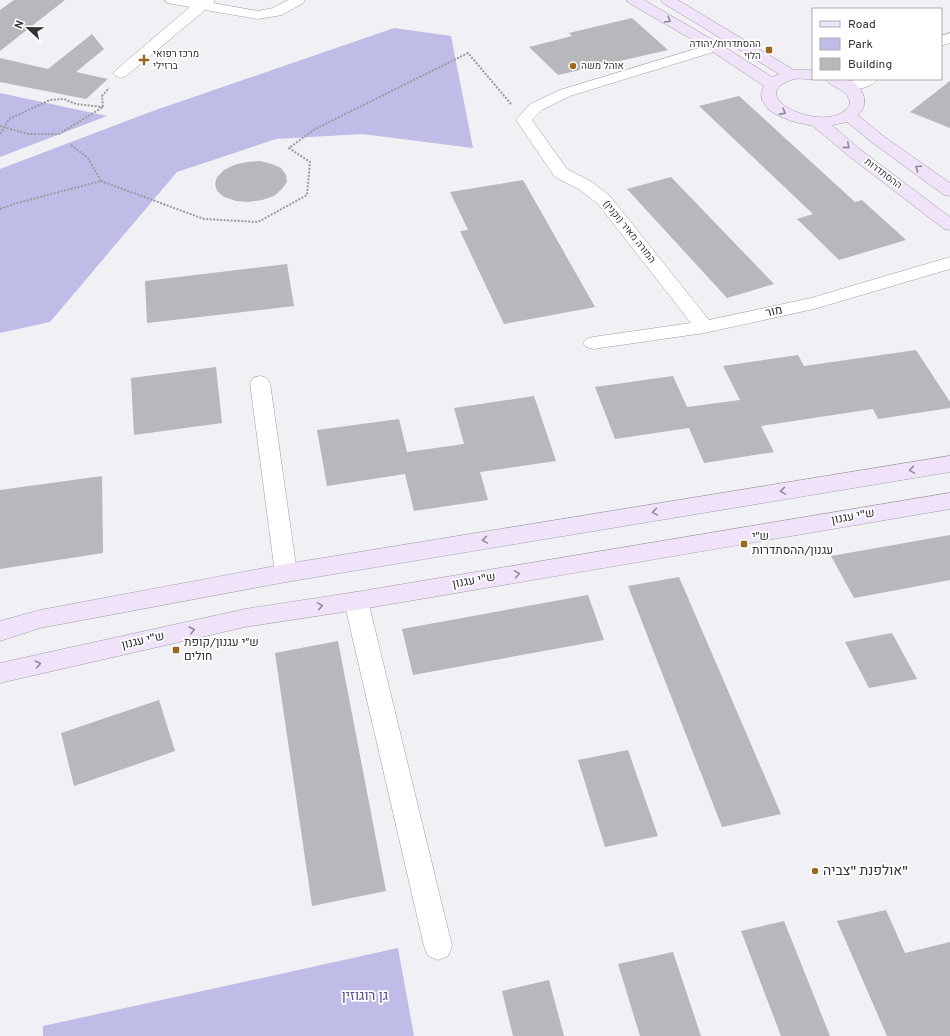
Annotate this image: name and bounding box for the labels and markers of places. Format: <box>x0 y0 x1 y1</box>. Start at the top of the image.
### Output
place label: ההסתדרות/יהודה הלוי <box>689 38 761 63</box>
marker: ההסתדרות/יהודה הלוי <box>764 45 774 55</box>
place label: מרכז רפואי ברזילי <box>153 48 199 73</box>
marker: מרכז רפואי ברזילי <box>138 54 150 66</box>
place label: אוהל משה <box>581 60 624 73</box>
marker: אוהל משה <box>568 61 578 71</box>
place label: ש״י עגנון/ההסתדרות <box>752 529 833 559</box>
marker: ש״י עגנון/ההסתדרות <box>739 539 749 549</box>
place label: ש״י עגנון/קופת חולים <box>184 635 259 665</box>
marker: ש״י עגנון/קופת חולים <box>171 645 181 655</box>
place label: אולפנת "צביה" <box>823 863 908 880</box>
marker: אולפנת "צביה" <box>810 866 820 876</box>

